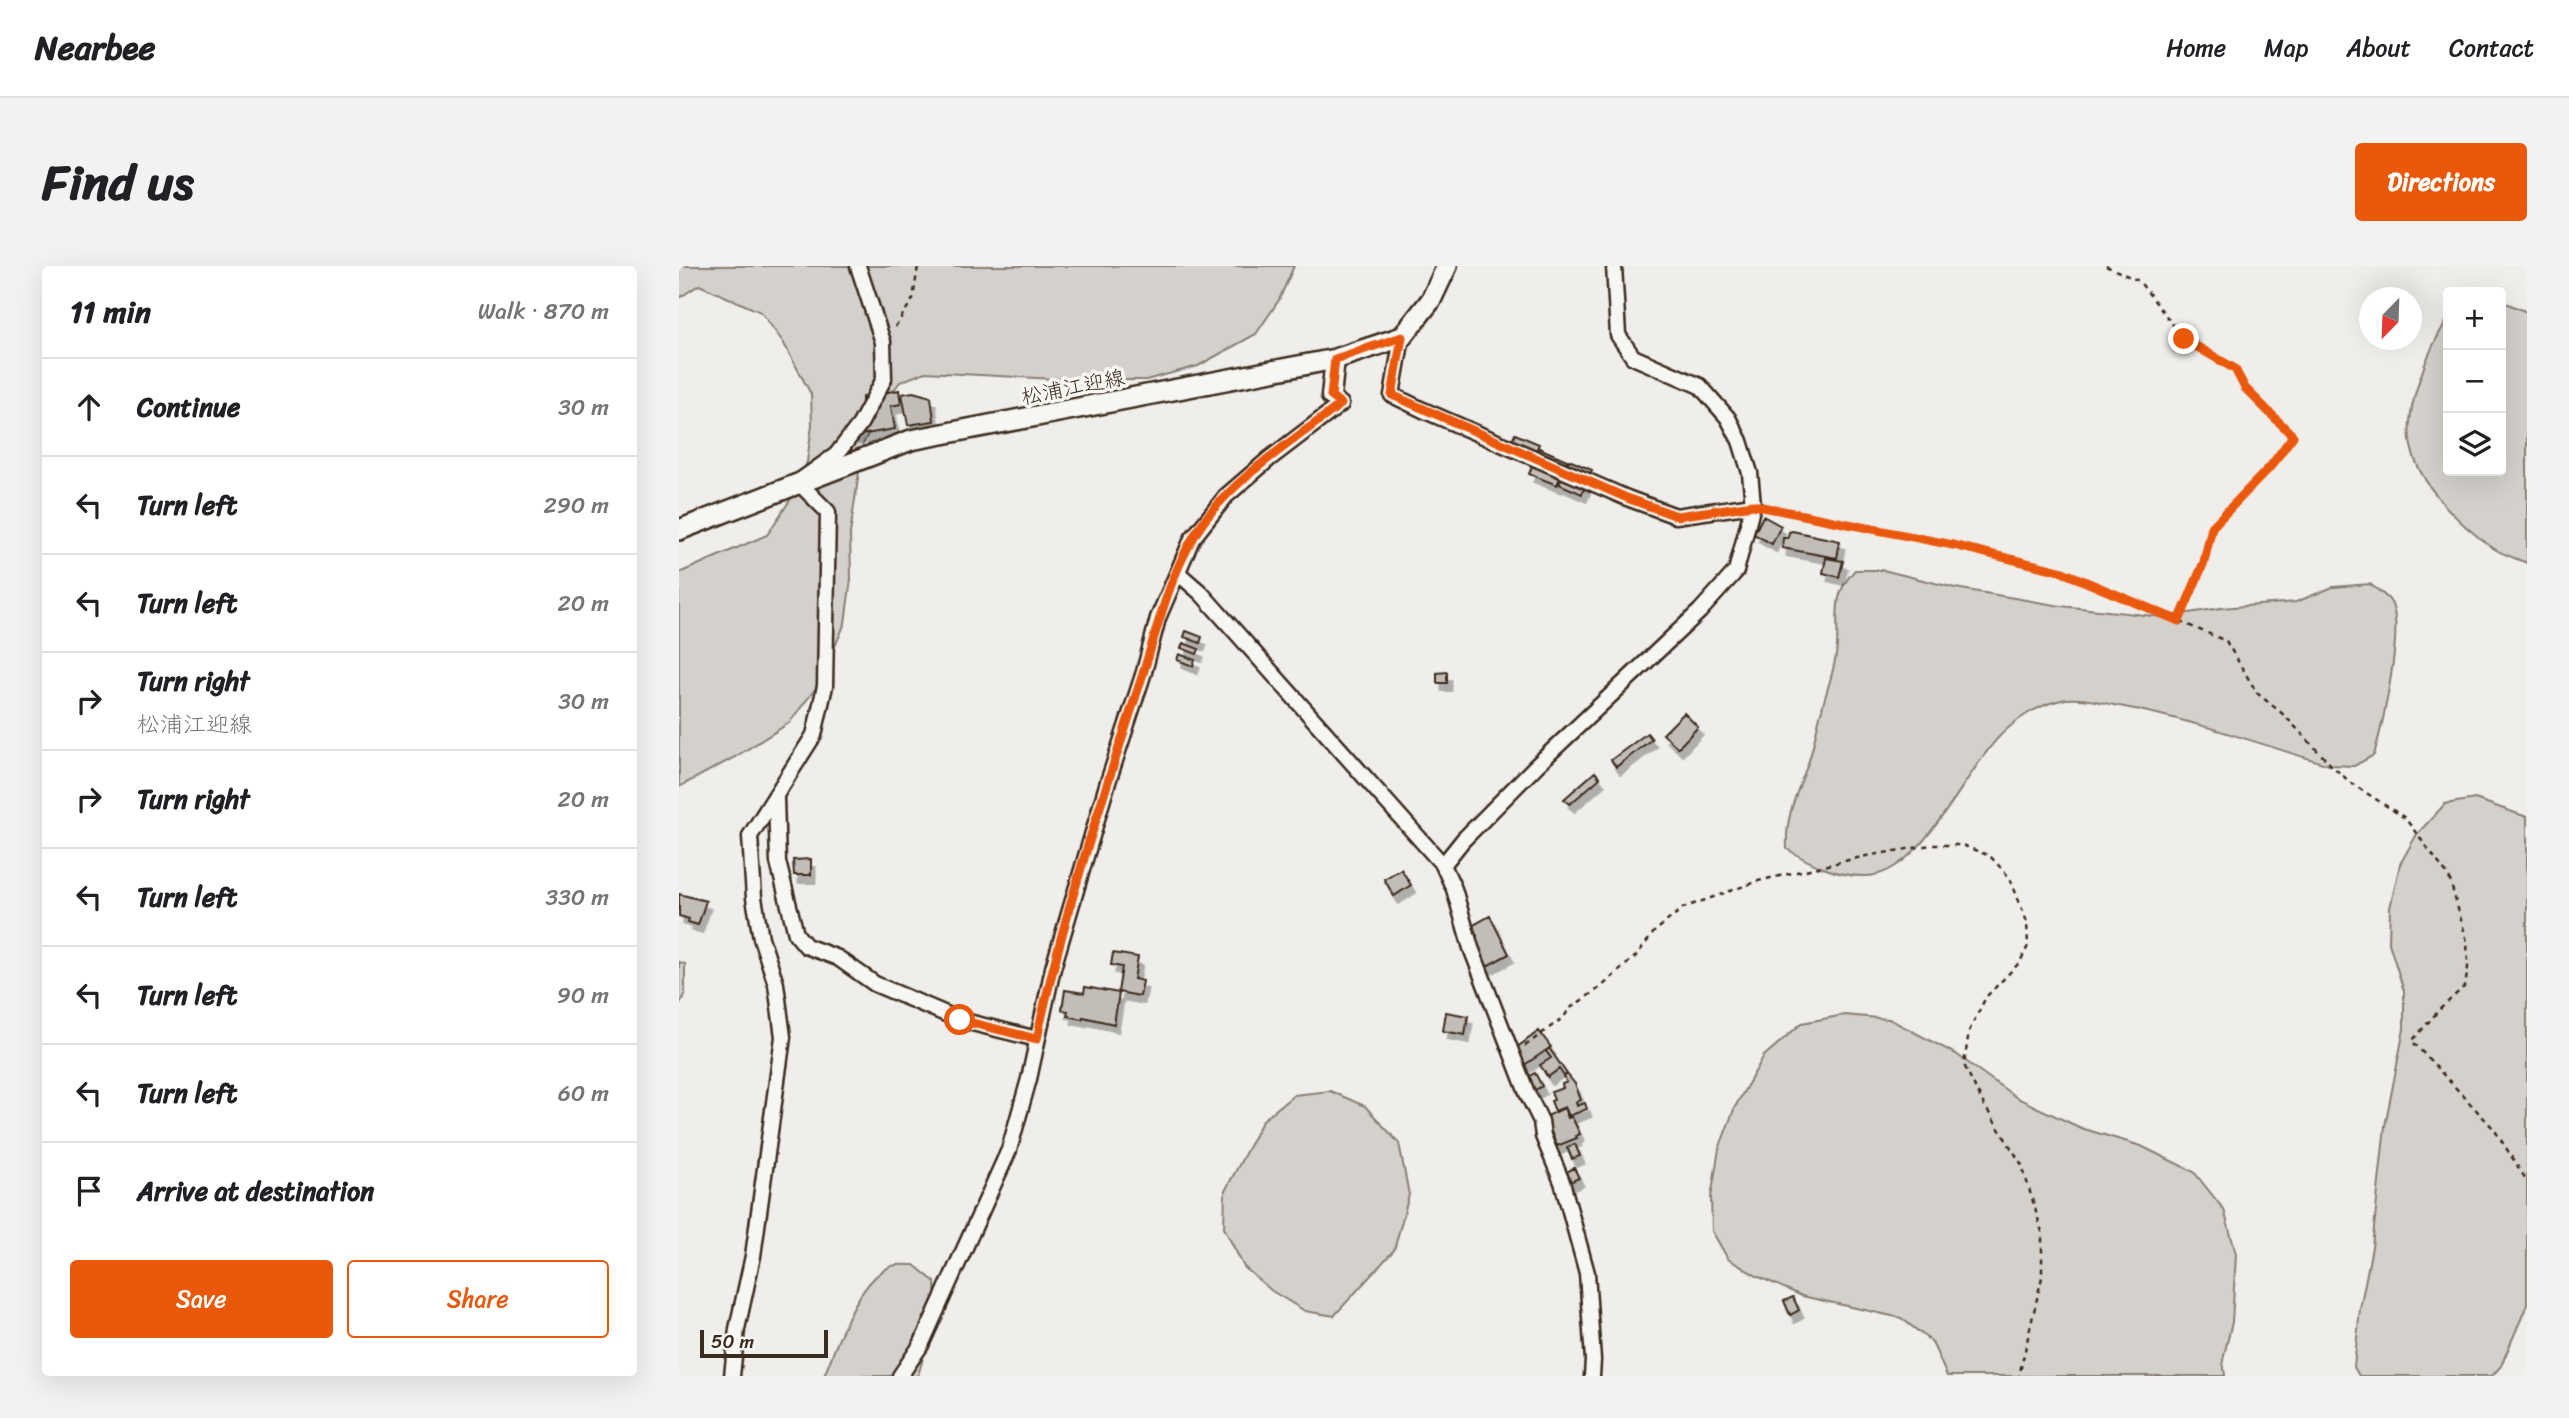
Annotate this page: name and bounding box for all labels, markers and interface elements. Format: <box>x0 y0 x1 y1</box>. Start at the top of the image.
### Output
text: Nearbee <box>35 19 155 77</box>
text: Home <box>2166 27 2226 69</box>
text: Map <box>2264 27 2308 69</box>
text: About <box>2346 27 2411 69</box>
text: Contact <box>2449 27 2534 69</box>
text: Find us <box>42 139 194 226</box>
button: Directions <box>2355 143 2527 221</box>
text: 11 min <box>70 285 151 339</box>
north arrow <box>2359 287 2422 350</box>
map controls <box>2443 287 2506 476</box>
button: + <box>2443 287 2506 350</box>
text: Walk · 870 m <box>478 291 609 332</box>
route end <box>2168 323 2199 354</box>
button: − <box>2443 350 2506 413</box>
street label: 松浦江迎線 <box>1018 358 1128 416</box>
text: Continue <box>137 384 240 430</box>
text: 30 m <box>558 387 609 428</box>
icon: ahead <box>70 388 108 426</box>
button: layers <box>2443 413 2506 476</box>
text: Turn left <box>137 482 237 528</box>
text: 290 m <box>543 485 609 526</box>
icon: left <box>70 486 108 524</box>
text: Turn left <box>137 580 237 626</box>
text: 20 m <box>558 583 609 624</box>
icon: left <box>70 584 108 622</box>
text: Turn right <box>137 658 250 704</box>
text: 30 m <box>558 681 609 722</box>
icon: right <box>70 682 108 720</box>
text: 松浦江迎線 <box>137 704 252 745</box>
text: Turn right <box>137 776 250 822</box>
text: 20 m <box>558 779 609 820</box>
icon: right <box>70 780 108 818</box>
text: Turn left <box>137 874 237 920</box>
text: 330 m <box>546 877 609 918</box>
icon: left <box>70 878 108 916</box>
text: Turn left <box>137 972 237 1018</box>
text: 90 m <box>557 975 609 1016</box>
icon: left <box>70 976 108 1014</box>
route start <box>944 1004 975 1035</box>
text: Turn left <box>137 1070 237 1116</box>
text: 60 m <box>558 1073 609 1114</box>
icon: left <box>70 1074 108 1112</box>
text: Arrive at destination <box>137 1168 374 1214</box>
icon: arrive <box>70 1172 108 1210</box>
button: Save <box>70 1260 333 1338</box>
button: Share <box>347 1260 609 1338</box>
text: 50 m <box>711 1325 754 1358</box>
scale bar <box>700 1327 828 1359</box>

